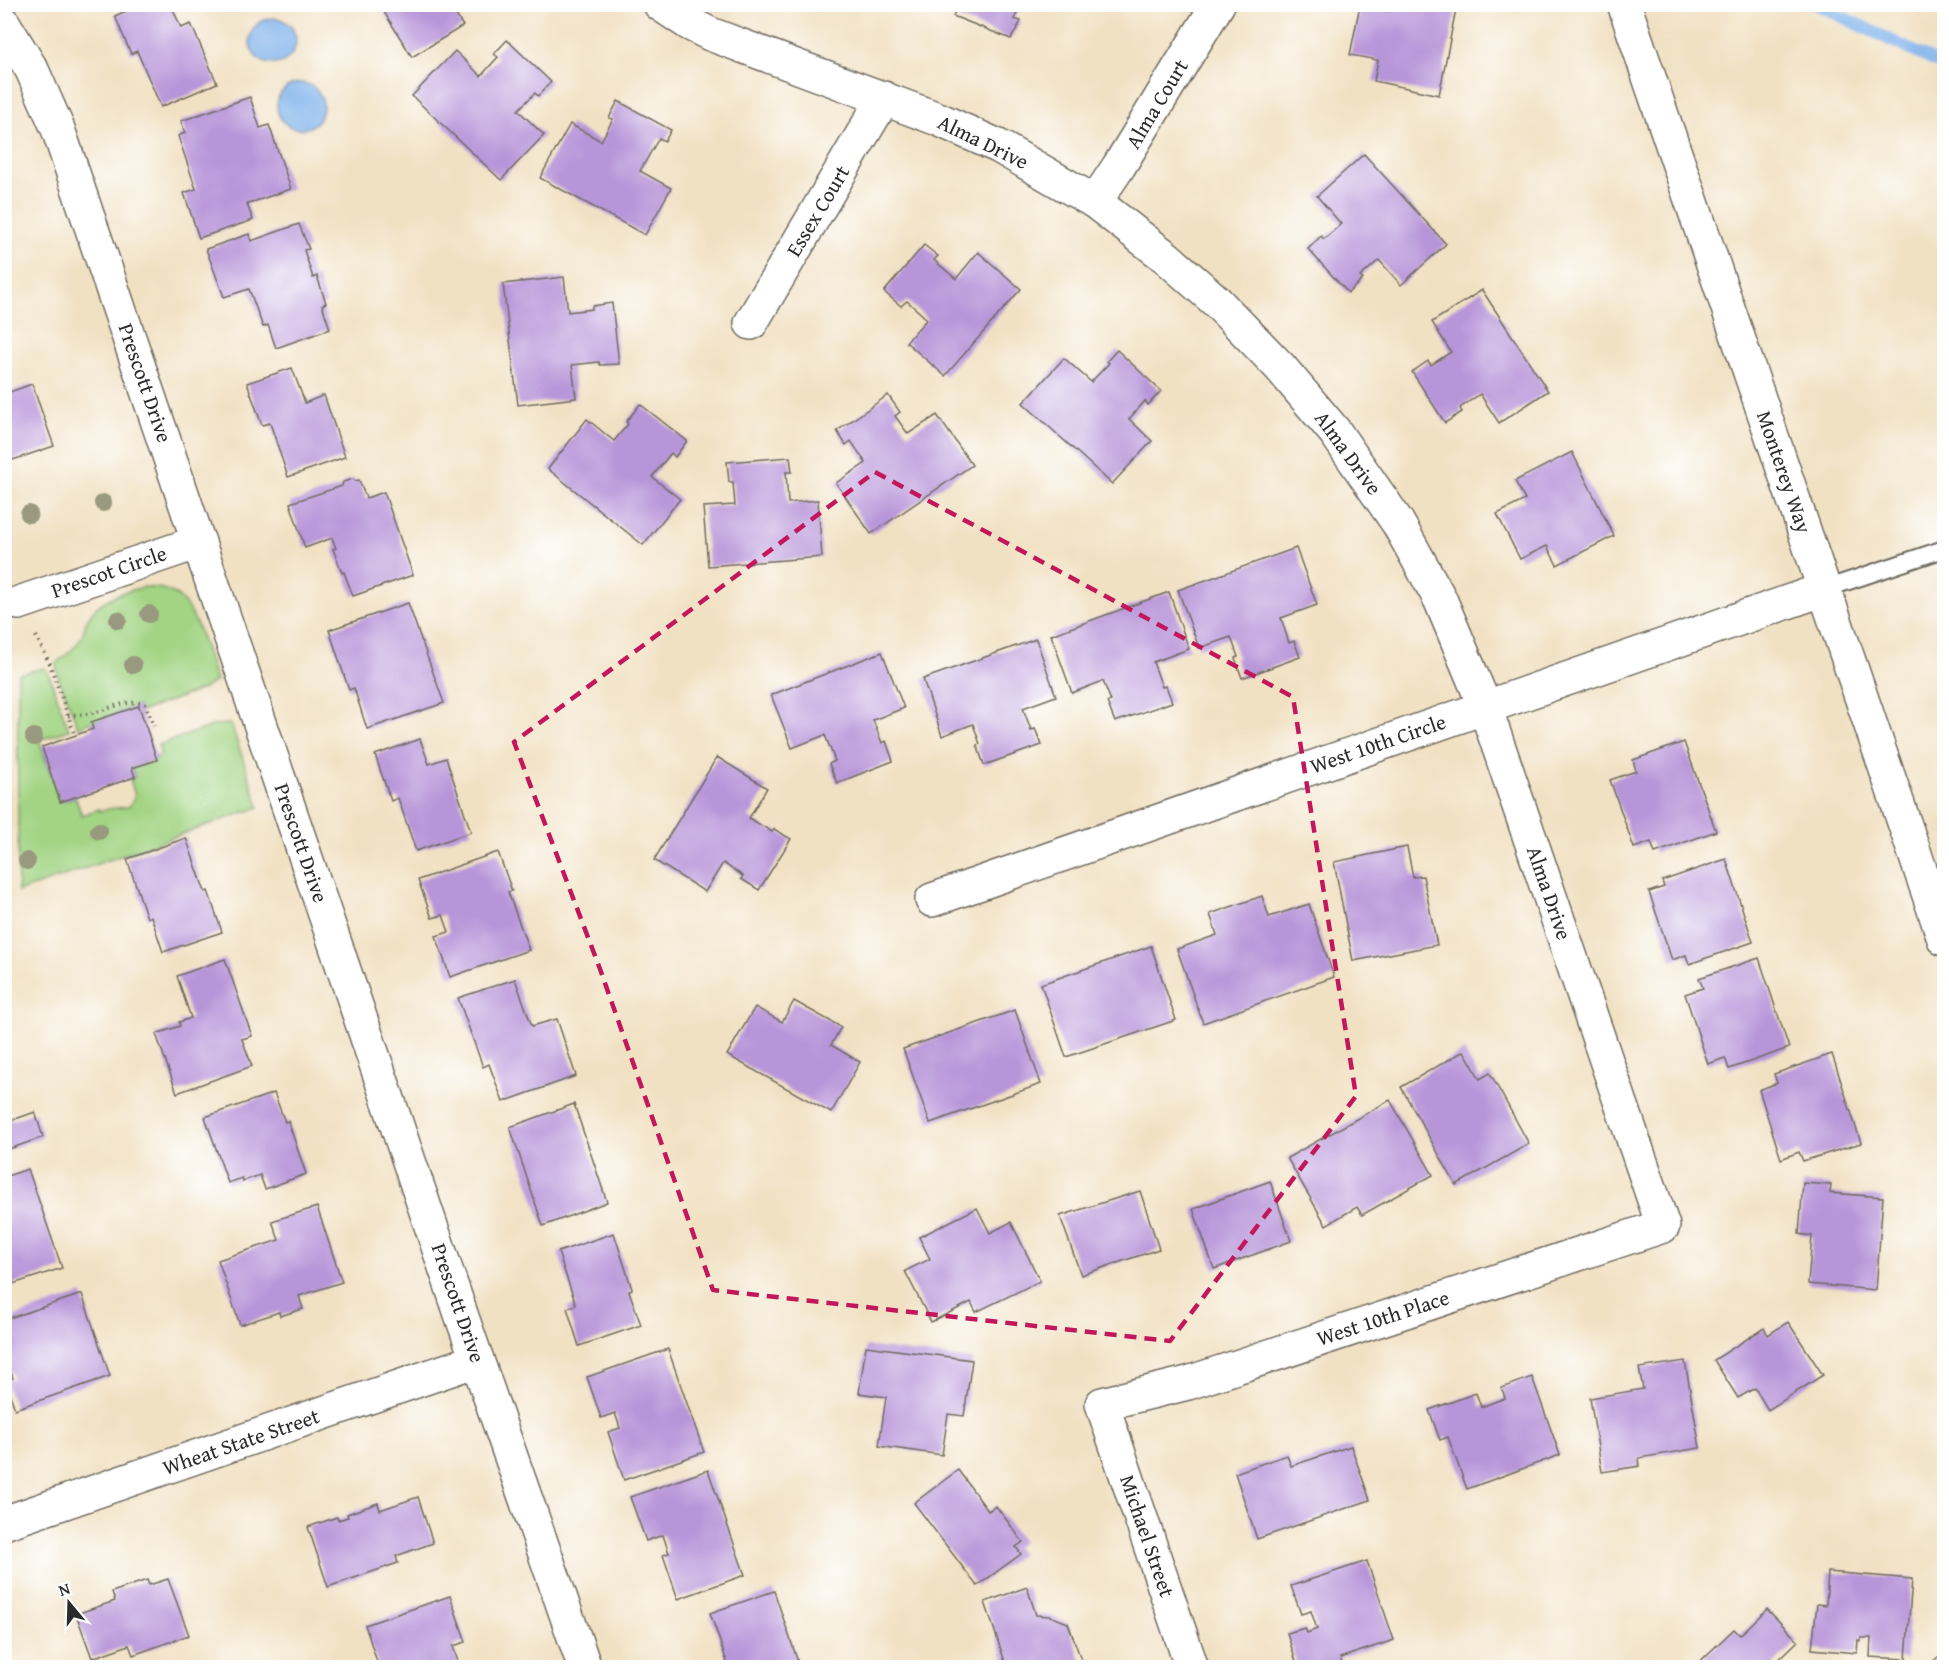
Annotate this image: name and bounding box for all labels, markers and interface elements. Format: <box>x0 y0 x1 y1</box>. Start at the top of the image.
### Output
street label: Alma Court <box>1118 52 1196 155</box>
street label: Alma Drive <box>933 106 1034 177</box>
street label: Essex Court <box>778 159 857 262</box>
street label: Prescott Drive <box>111 319 180 447</box>
street label: Alma Drive <box>1307 404 1390 501</box>
street label: Monterey Way <box>1749 406 1820 538</box>
street label: Prescot Circle <box>47 537 171 606</box>
street label: West 10th Circle <box>1306 706 1450 781</box>
street label: Prescott Drive <box>267 779 336 907</box>
street label: Alma Drive <box>1519 842 1580 944</box>
street label: Prescott Drive <box>424 1239 493 1367</box>
street label: West 10th Place <box>1313 1281 1453 1354</box>
street label: Wheat State Street <box>158 1400 324 1483</box>
street label: Michael Street <box>1112 1471 1183 1602</box>
north arrow <box>39 1573 99 1633</box>
text: N <box>55 1576 73 1602</box>

